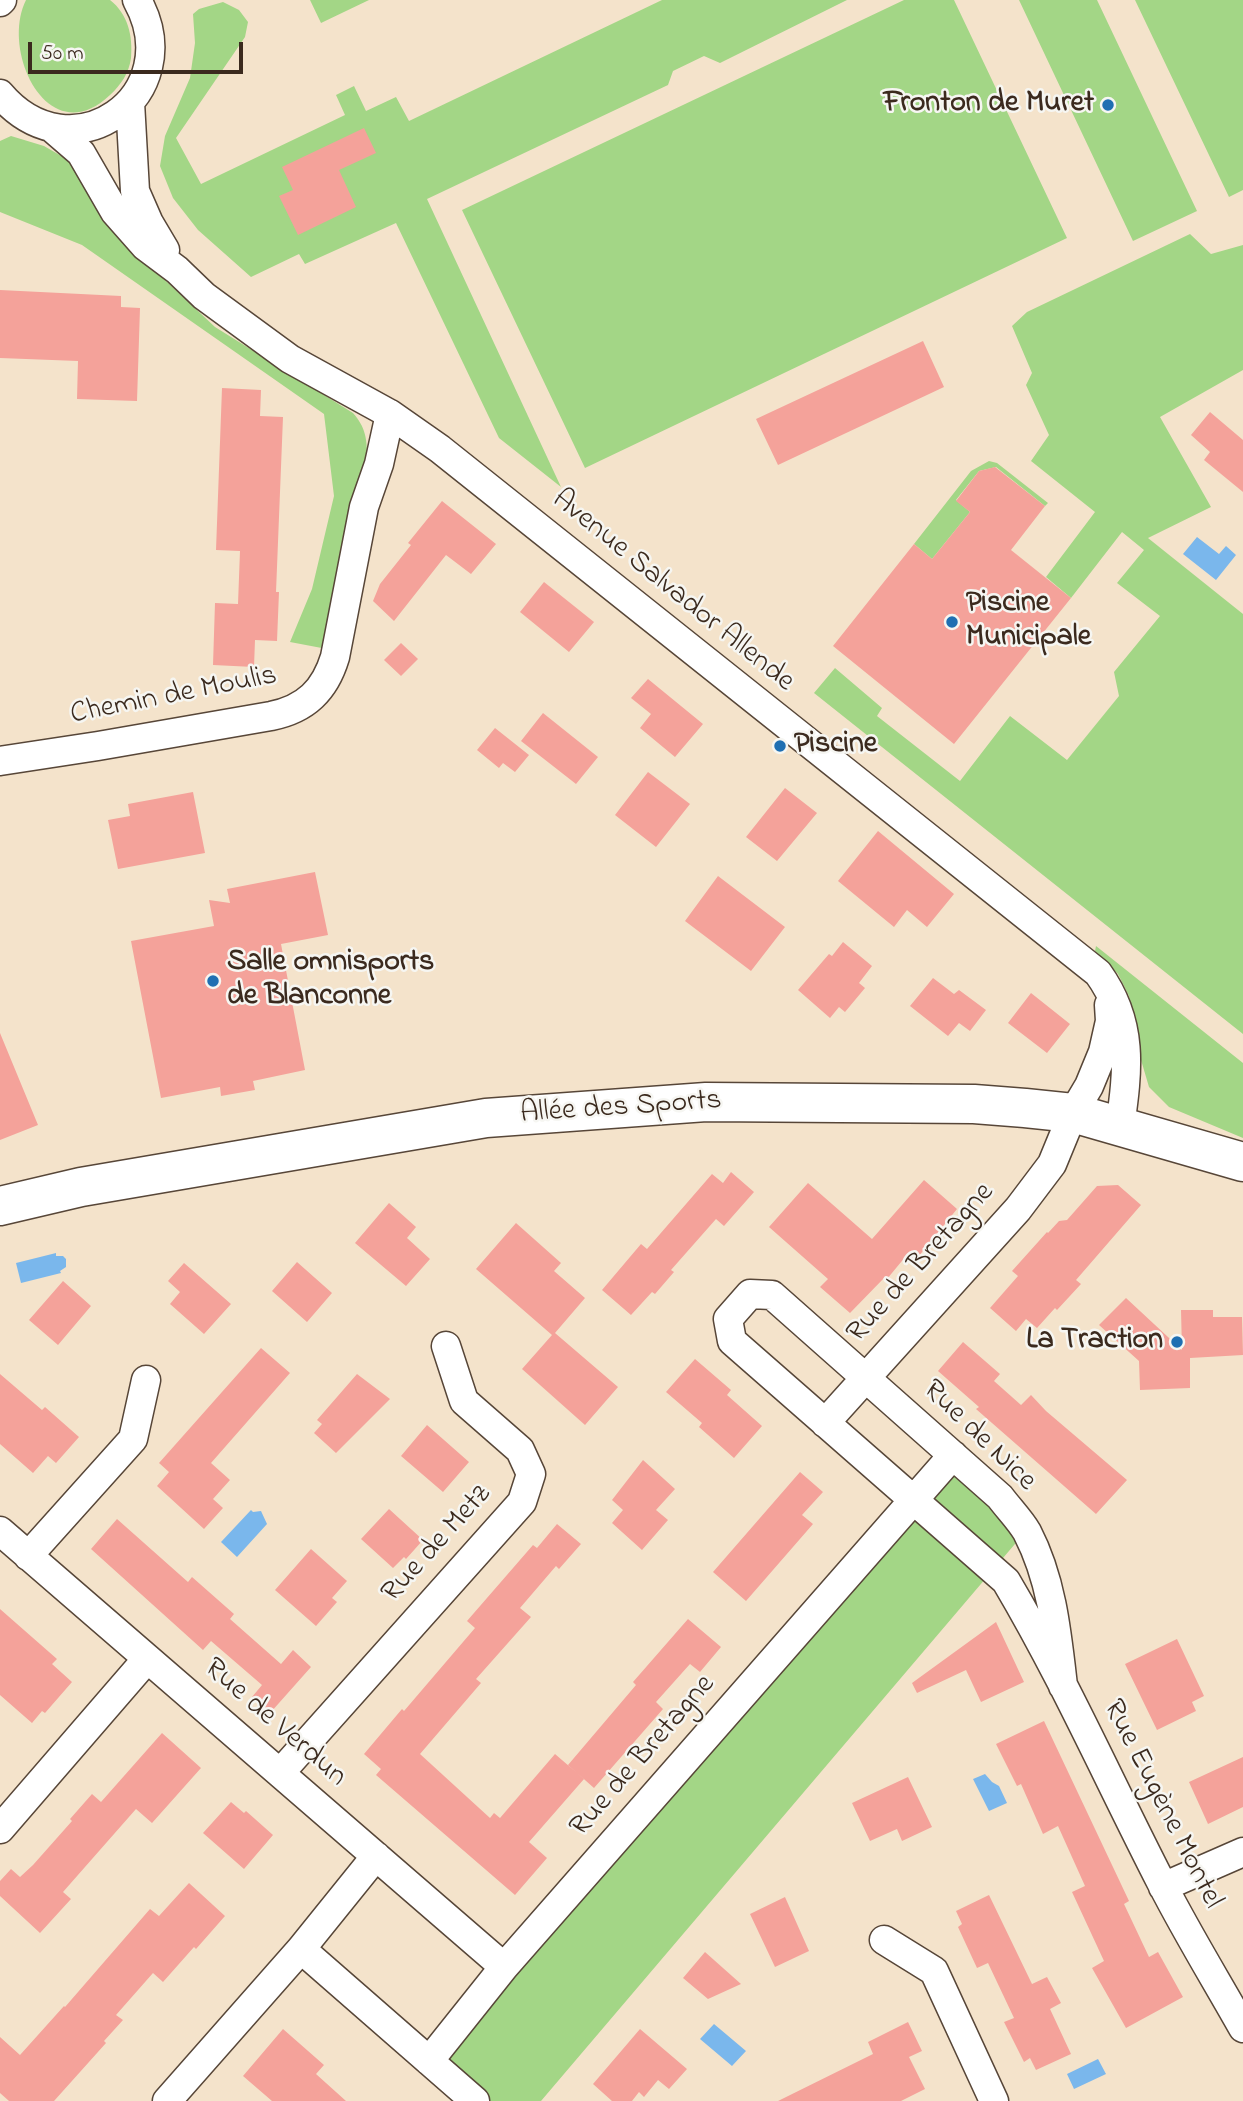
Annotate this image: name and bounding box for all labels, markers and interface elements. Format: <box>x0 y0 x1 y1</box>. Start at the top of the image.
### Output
scale bar <box>32 28 247 72</box>
text: 50 m <box>41 39 84 69</box>
place label: Fronton de Muret <box>883 87 1094 123</box>
marker: Fronton de Muret <box>1100 97 1116 113</box>
street label: Avenue Salvador Allende <box>543 483 801 701</box>
place label: Piscine Municipale <box>966 587 1091 658</box>
marker: Piscine Municipale <box>944 614 960 630</box>
street label: Chemin de Moulis <box>68 659 280 735</box>
place label: Piscine <box>794 728 877 764</box>
marker: Piscine <box>772 738 788 754</box>
place label: Salle omnisports de Blanconne <box>227 946 434 1016</box>
marker: Salle omnisports de Blanconne <box>205 973 221 989</box>
street label: Allée des Sports <box>519 1084 723 1134</box>
street label: Rue de Bretagne <box>841 1176 1003 1352</box>
place label: La Traction <box>1026 1324 1163 1360</box>
marker: La Traction <box>1169 1334 1185 1350</box>
street label: Rue de Nice <box>913 1374 1043 1500</box>
street label: Rue de Metz <box>376 1478 500 1612</box>
street label: Rue de Verdun <box>195 1652 353 1796</box>
street label: Rue de Bretagne <box>564 1668 724 1846</box>
street label: Rue Eugène Montel <box>1093 1695 1229 1915</box>

